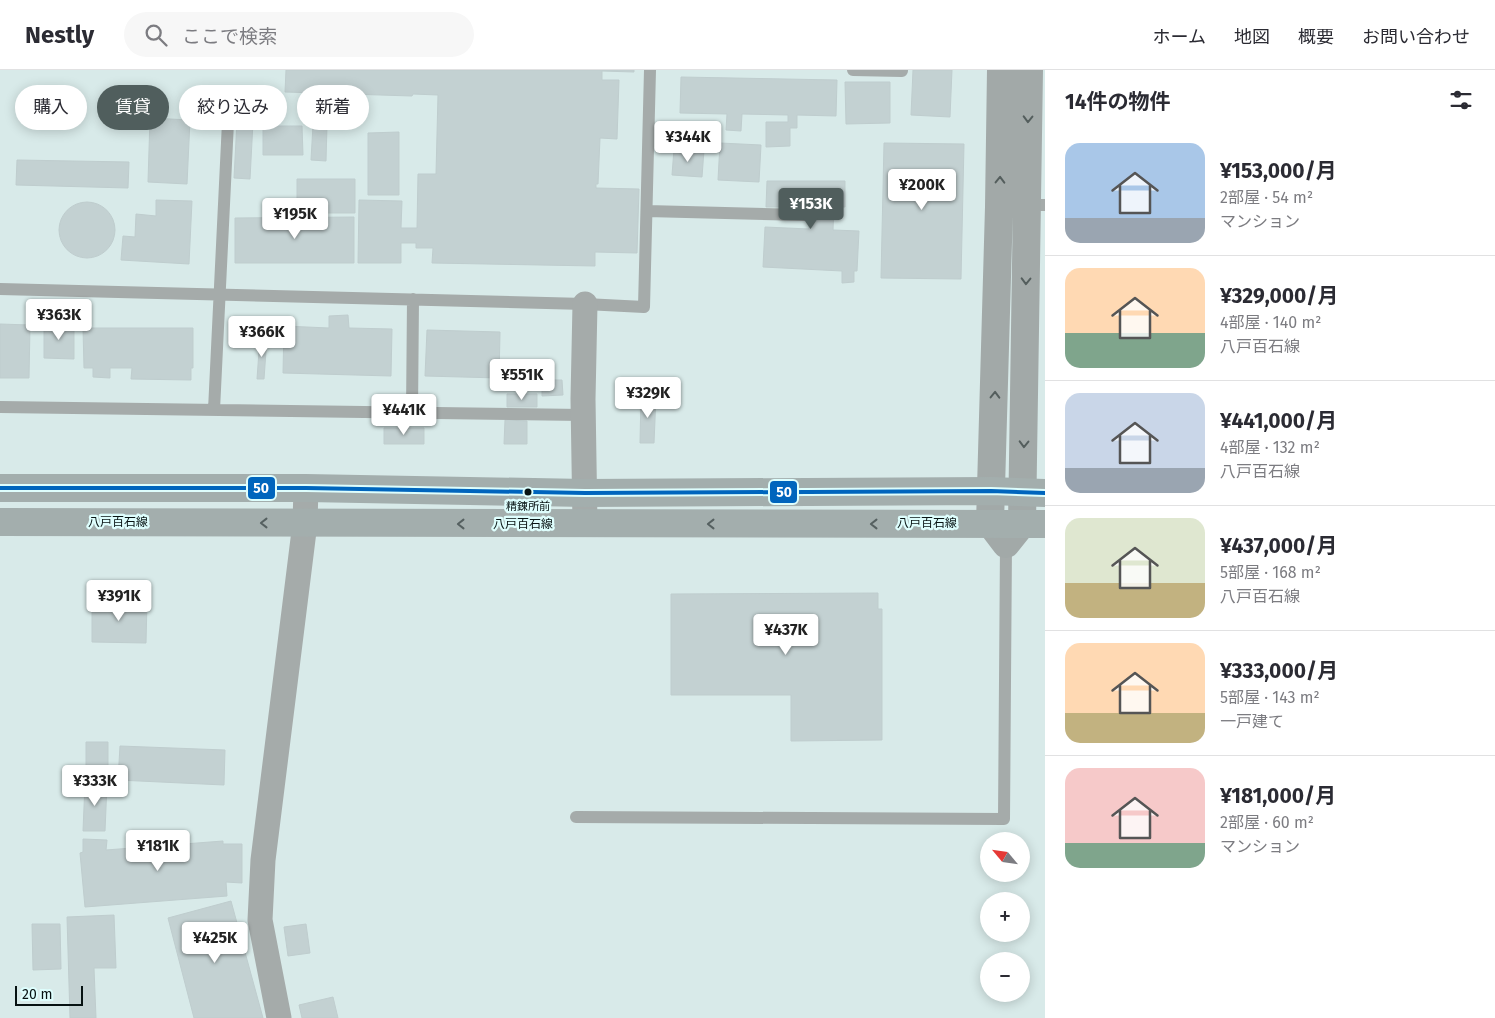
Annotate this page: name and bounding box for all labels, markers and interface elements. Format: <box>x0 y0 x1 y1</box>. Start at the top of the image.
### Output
search box <box>124 12 474 57</box>
text: Nestly <box>25 21 94 49</box>
icon: search <box>142 21 170 49</box>
text: ここで検索 <box>182 25 277 48</box>
text: ホーム <box>1153 26 1206 48</box>
text: 地図 <box>1234 26 1270 48</box>
text: 概要 <box>1298 26 1334 48</box>
text: お問い合わせ <box>1362 26 1470 48</box>
chip: 購入 <box>15 85 87 130</box>
chip: 賃貸 <box>97 85 169 130</box>
chip: 絞り込み <box>179 85 287 130</box>
chip: 新着 <box>297 85 369 130</box>
icon: filters <box>1447 86 1475 114</box>
text: 14件の物件 <box>1065 89 1171 115</box>
one-way arrow <box>1023 115 1033 123</box>
pin: ¥344K <box>653 121 723 163</box>
text: ¥344K <box>665 127 711 146</box>
text: ¥153,000/月 <box>1220 158 1337 184</box>
icon: home <box>1105 163 1165 223</box>
pin: ¥200K <box>887 168 957 211</box>
text: ¥200K <box>899 175 945 194</box>
one-way arrow <box>994 176 1005 184</box>
pin: ¥153K <box>776 188 846 230</box>
text: 2部屋 · 54 m² <box>1220 188 1313 207</box>
text: ¥153K <box>790 194 832 213</box>
pin: ¥195K <box>260 198 330 240</box>
text: ¥195K <box>273 204 317 223</box>
text: マンション <box>1220 212 1300 231</box>
one-way arrow <box>1021 278 1031 285</box>
text: ¥329,000/月 <box>1220 283 1338 309</box>
icon: home <box>1105 288 1165 348</box>
pin: ¥363K <box>24 298 94 341</box>
text: ¥363K <box>37 305 81 324</box>
text: 4部屋 · 140 m² <box>1220 313 1321 332</box>
pin: ¥366K <box>227 316 297 358</box>
text: ¥366K <box>239 322 285 341</box>
text: 八戸百石線 <box>1220 337 1300 356</box>
pin: ¥551K <box>487 358 557 401</box>
text: ¥551K <box>501 365 543 384</box>
pin: ¥329K <box>613 376 683 419</box>
text: ¥329K <box>626 383 670 402</box>
one-way arrow <box>989 391 1000 399</box>
pin: ¥441K <box>369 394 439 436</box>
text: ¥441K <box>382 400 426 419</box>
text: ¥441,000/月 <box>1220 408 1337 434</box>
icon: home <box>1105 413 1165 473</box>
text: 4部屋 · 132 m² <box>1220 438 1320 457</box>
one-way arrow <box>1018 440 1029 448</box>
text: 八戸百石線 <box>1220 462 1300 481</box>
line badge: 50 <box>247 476 276 500</box>
text: 50 <box>253 480 269 497</box>
line badge: 50 <box>769 480 798 504</box>
text: 50 <box>776 484 792 501</box>
marker: 精錬所前 <box>523 487 533 497</box>
place label: 精錬所前 <box>506 500 550 513</box>
street label: 八戸百石線 <box>88 515 148 529</box>
street label: 八戸百石線 <box>897 516 957 530</box>
street label: 八戸百石線 <box>493 517 553 531</box>
one-way arrow <box>260 518 268 528</box>
one-way arrow <box>457 519 465 529</box>
one-way arrow <box>707 519 715 529</box>
one-way arrow <box>870 519 878 529</box>
text: ¥437,000/月 <box>1220 533 1337 559</box>
icon: home <box>1105 538 1165 598</box>
text: 5部屋 · 168 m² <box>1220 563 1321 582</box>
pin: ¥391K <box>84 580 154 622</box>
text: ¥391K <box>97 586 141 605</box>
text: 八戸百石線 <box>1220 587 1300 606</box>
pin: ¥437K <box>751 614 821 656</box>
text: ¥437K <box>764 620 808 639</box>
text: ¥333,000/月 <box>1220 658 1338 684</box>
icon: home <box>1105 663 1165 723</box>
text: 5部屋 · 143 m² <box>1220 688 1320 707</box>
text: 一戸建て <box>1220 712 1284 731</box>
pin: ¥333K <box>60 764 130 807</box>
text: ¥333K <box>73 771 117 790</box>
text: ¥181,000/月 <box>1220 783 1336 809</box>
icon: home <box>1105 788 1165 848</box>
text: 2部屋 · 60 m² <box>1220 813 1314 832</box>
pin: ¥181K <box>123 830 193 872</box>
north arrow <box>980 832 1030 882</box>
map controls <box>980 832 1030 1002</box>
text: ¥181K <box>137 836 179 855</box>
text: マンション <box>1220 837 1300 856</box>
button: + <box>980 892 1030 942</box>
pin: ¥425K <box>180 922 250 964</box>
text: ¥425K <box>193 928 237 947</box>
button: − <box>980 952 1030 1002</box>
scale bar <box>15 983 82 1006</box>
text: 20 m <box>22 986 52 1003</box>

